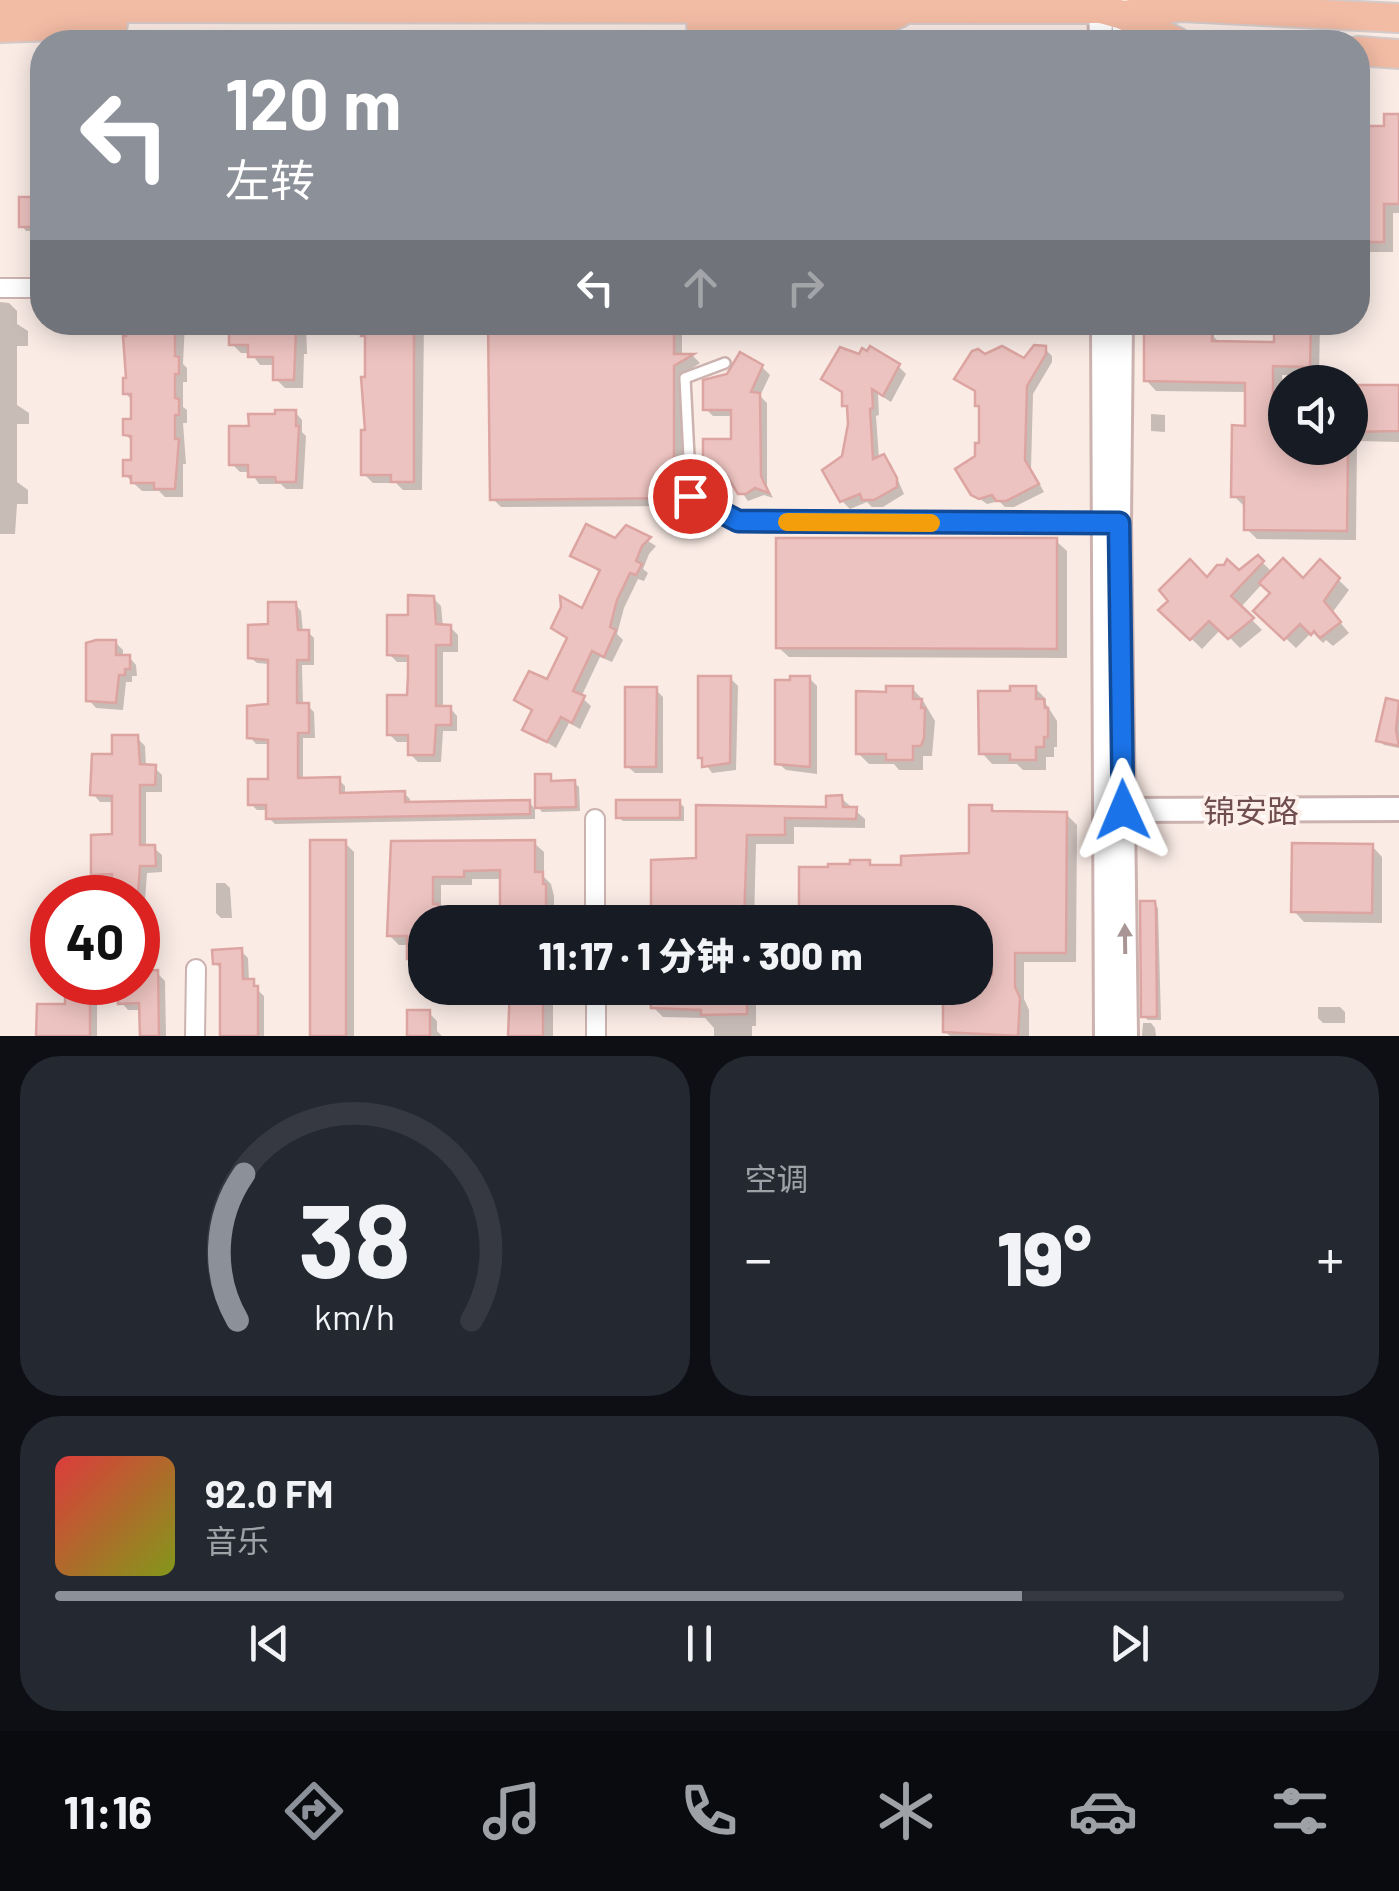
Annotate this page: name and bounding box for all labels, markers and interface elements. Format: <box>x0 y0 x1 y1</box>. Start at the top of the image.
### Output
text: 120 m <box>225 60 401 144</box>
icon: left <box>60 70 190 200</box>
text: 左转 <box>225 152 315 206</box>
icon: left <box>568 260 623 315</box>
icon: ahead <box>673 260 728 315</box>
icon: right <box>778 260 833 315</box>
map controls <box>1268 365 1368 465</box>
button: sound <box>1268 365 1368 465</box>
pin <box>648 454 733 539</box>
icon: arrive <box>663 469 718 524</box>
position arrow <box>1071 758 1175 862</box>
street label: 锦安路 <box>1203 791 1299 829</box>
speed limit sign: 40 <box>30 875 160 1005</box>
one-way arrow <box>1117 922 1133 954</box>
text: 11:17 · 1 分钟 · 300 m <box>539 932 862 978</box>
text: 空调 <box>745 1159 809 1197</box>
text: 38 <box>299 1174 411 1299</box>
text: 19° <box>997 1211 1092 1301</box>
text: − <box>745 1224 772 1290</box>
text: + <box>1316 1224 1344 1290</box>
text: km/h <box>314 1294 395 1337</box>
text: 92.0 FM <box>205 1470 333 1516</box>
text: 音乐 <box>205 1521 269 1559</box>
icon: previous <box>242 1616 297 1671</box>
icon: pause <box>672 1616 727 1671</box>
icon: next <box>1102 1616 1157 1671</box>
icon: directions <box>279 1776 349 1846</box>
icon: music <box>477 1776 547 1846</box>
icon: phone <box>674 1776 744 1846</box>
icon: climate <box>871 1776 941 1846</box>
icon: car <box>1068 1776 1138 1846</box>
icon: filters <box>1265 1776 1335 1846</box>
text: 11:16 <box>64 1784 152 1838</box>

